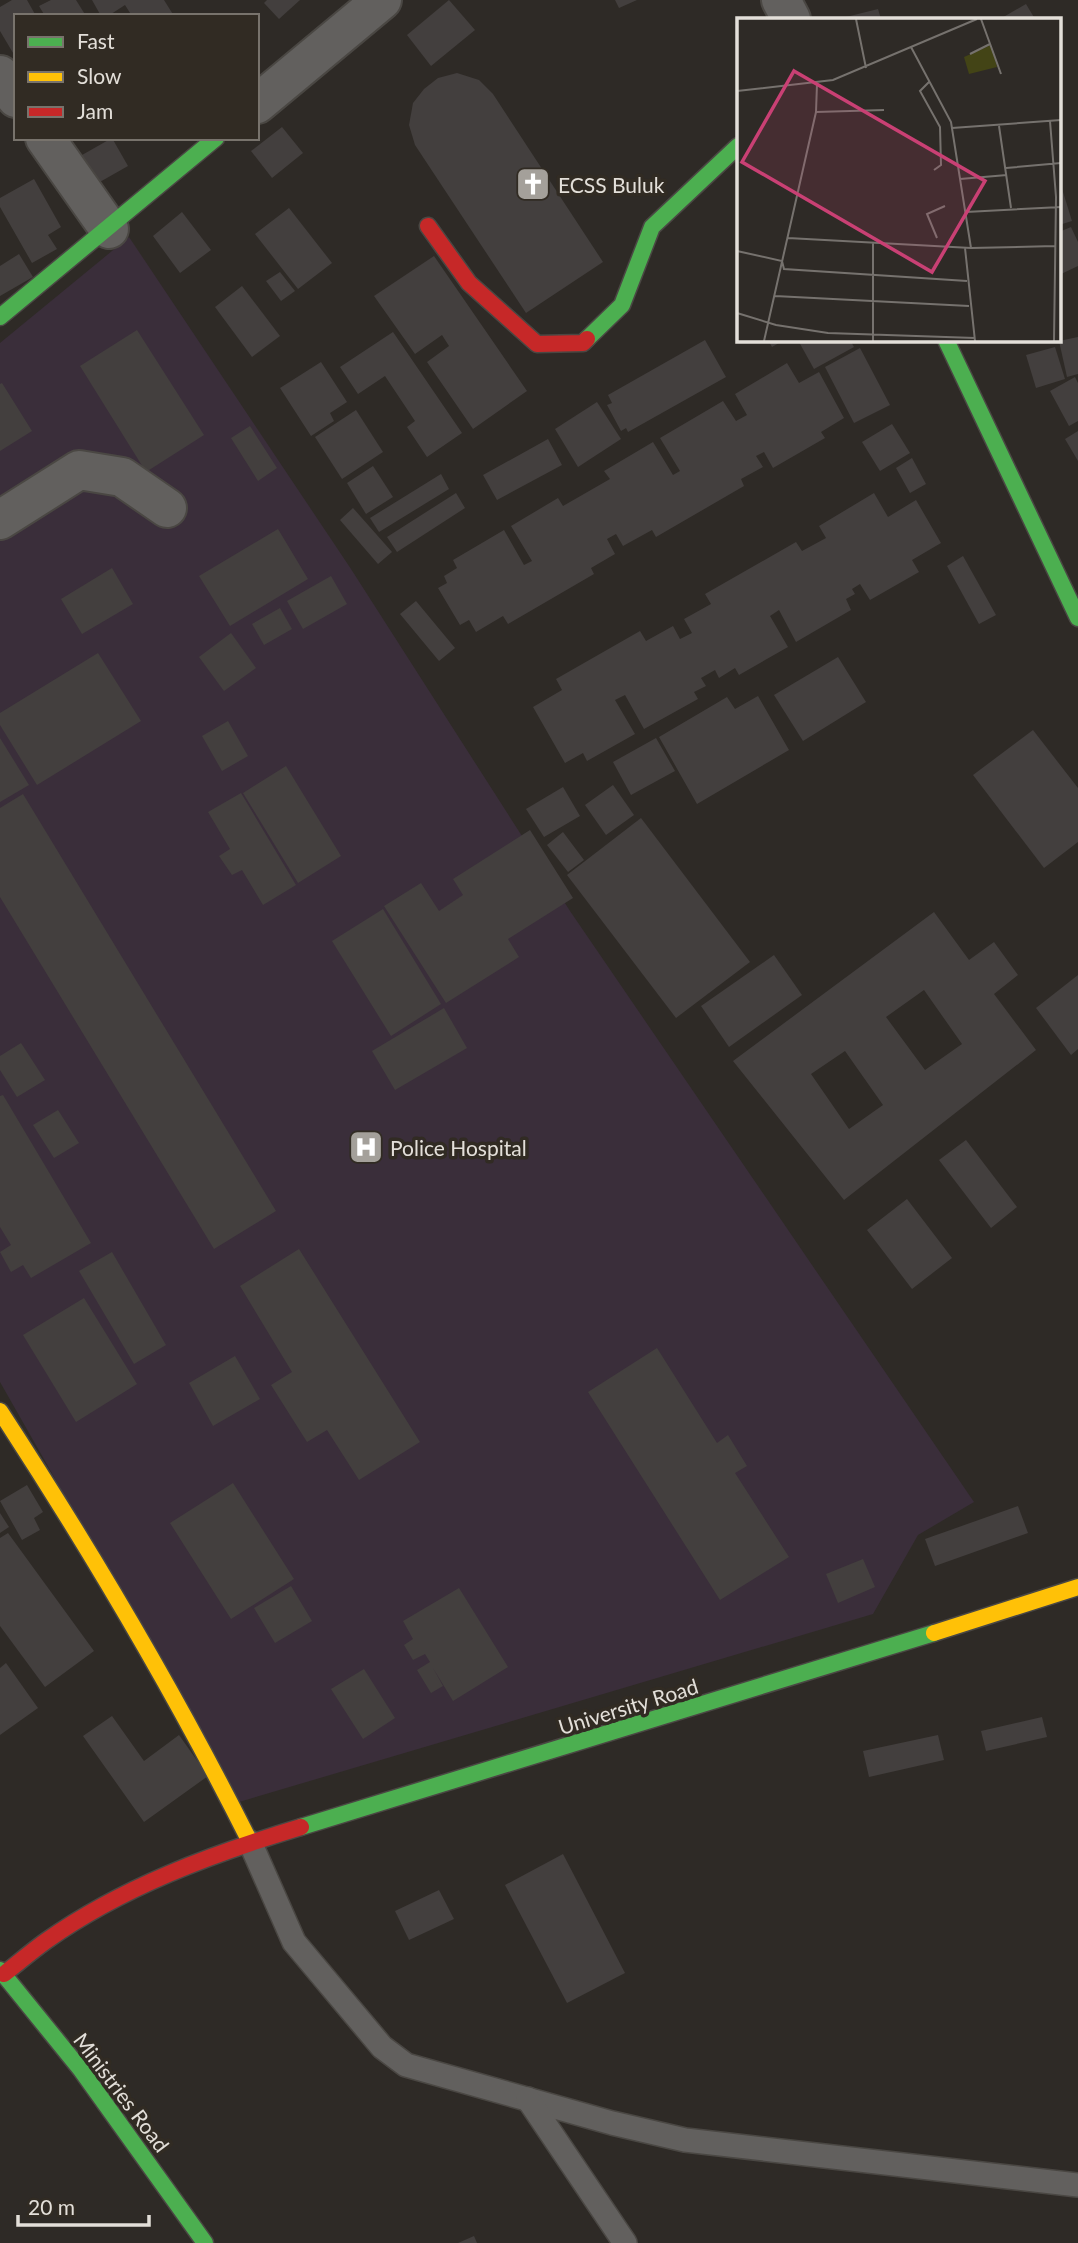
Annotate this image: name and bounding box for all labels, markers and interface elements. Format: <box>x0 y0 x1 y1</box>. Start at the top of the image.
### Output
legend <box>14 14 259 140</box>
inset map <box>737 18 1060 341</box>
text: Fast <box>77 28 115 53</box>
text: Slow <box>77 63 122 88</box>
text: Jam <box>77 98 113 123</box>
church icon: ECSS Buluk <box>514 165 552 203</box>
place label: ECSS Buluk <box>558 172 665 197</box>
hospital icon: Police Hospital <box>347 1128 385 1166</box>
place label: Police Hospital <box>390 1135 527 1160</box>
street label: University Road <box>555 1673 701 1739</box>
street label: Ministries Road <box>69 2028 175 2156</box>
scale bar <box>18 2184 149 2228</box>
text: 20 m <box>28 2194 75 2219</box>

